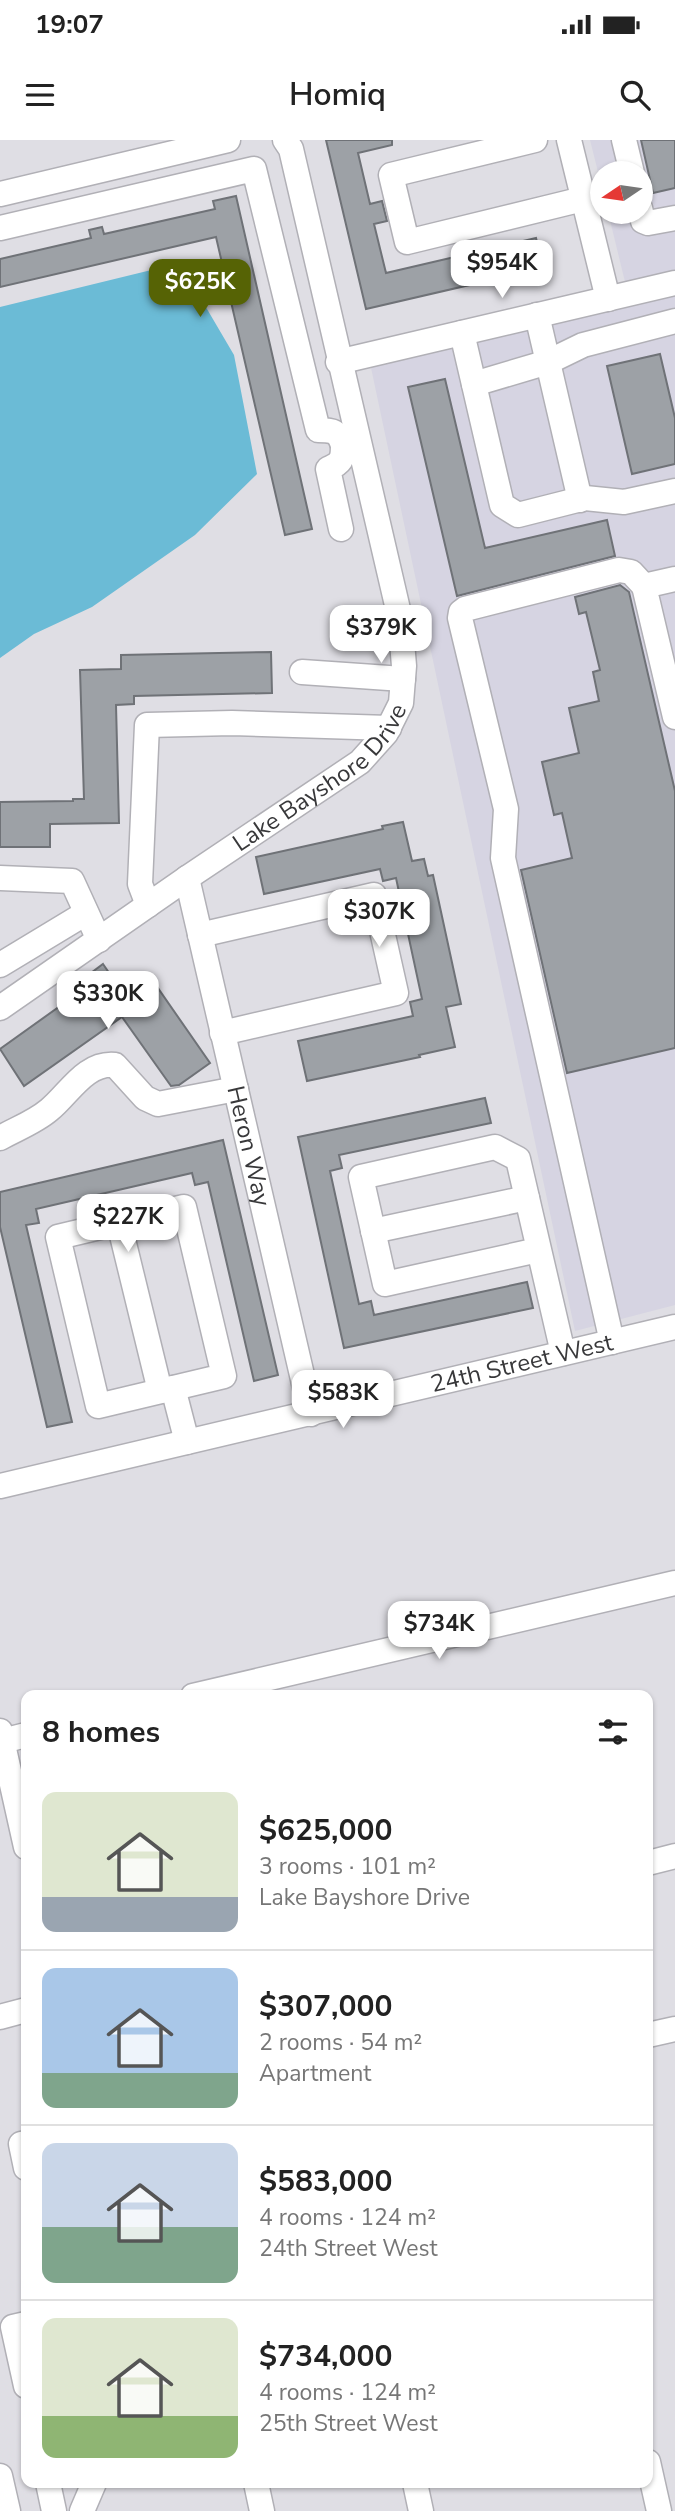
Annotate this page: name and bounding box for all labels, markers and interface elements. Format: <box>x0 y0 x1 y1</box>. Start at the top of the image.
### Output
text: 19:07 <box>35 7 104 42</box>
text: Homiq <box>289 73 386 116</box>
icon: menu <box>21 76 59 114</box>
icon: search <box>616 76 654 114</box>
north arrow <box>590 161 653 224</box>
map controls <box>590 161 653 224</box>
pin: $954K <box>453 240 551 300</box>
text: $954K <box>467 247 537 278</box>
pin: $625K <box>151 260 249 319</box>
text: $625K <box>165 266 235 297</box>
pin: $379K <box>332 606 430 665</box>
text: $379K <box>346 612 416 643</box>
street label: Lake Bayshore Drive <box>226 698 414 859</box>
pin: $307K <box>330 890 428 949</box>
text: $307K <box>344 896 414 927</box>
pin: $330K <box>59 972 157 1031</box>
text: $330K <box>73 978 143 1009</box>
street label: Heron Way <box>220 1083 279 1210</box>
pin: $227K <box>79 1194 177 1254</box>
text: $227K <box>93 1201 163 1232</box>
street label: 24th Street West <box>427 1326 617 1400</box>
pin: $583K <box>294 1370 392 1430</box>
text: $583K <box>308 1377 378 1408</box>
pin: $734K <box>390 1602 488 1661</box>
text: $734K <box>404 1608 474 1639</box>
text: 8 homes <box>42 1712 160 1753</box>
icon: filters <box>594 1713 632 1751</box>
text: $625,000 <box>259 1810 392 1851</box>
icon: home <box>98 1820 182 1904</box>
text: 3 rooms · 101 m² <box>259 1851 436 1882</box>
text: Lake Bayshore Drive <box>259 1882 470 1913</box>
text: $307,000 <box>259 1986 392 2027</box>
icon: home <box>98 1996 182 2080</box>
text: 2 rooms · 54 m² <box>259 2027 422 2058</box>
text: Apartment <box>259 2058 371 2089</box>
text: $583,000 <box>259 2161 392 2202</box>
icon: home <box>98 2171 182 2255</box>
text: 4 rooms · 124 m² <box>259 2202 436 2233</box>
text: 24th Street West <box>259 2233 438 2264</box>
text: $734,000 <box>259 2336 392 2377</box>
icon: home <box>98 2346 182 2430</box>
text: 4 rooms · 124 m² <box>259 2377 436 2408</box>
text: 25th Street West <box>259 2408 438 2439</box>

